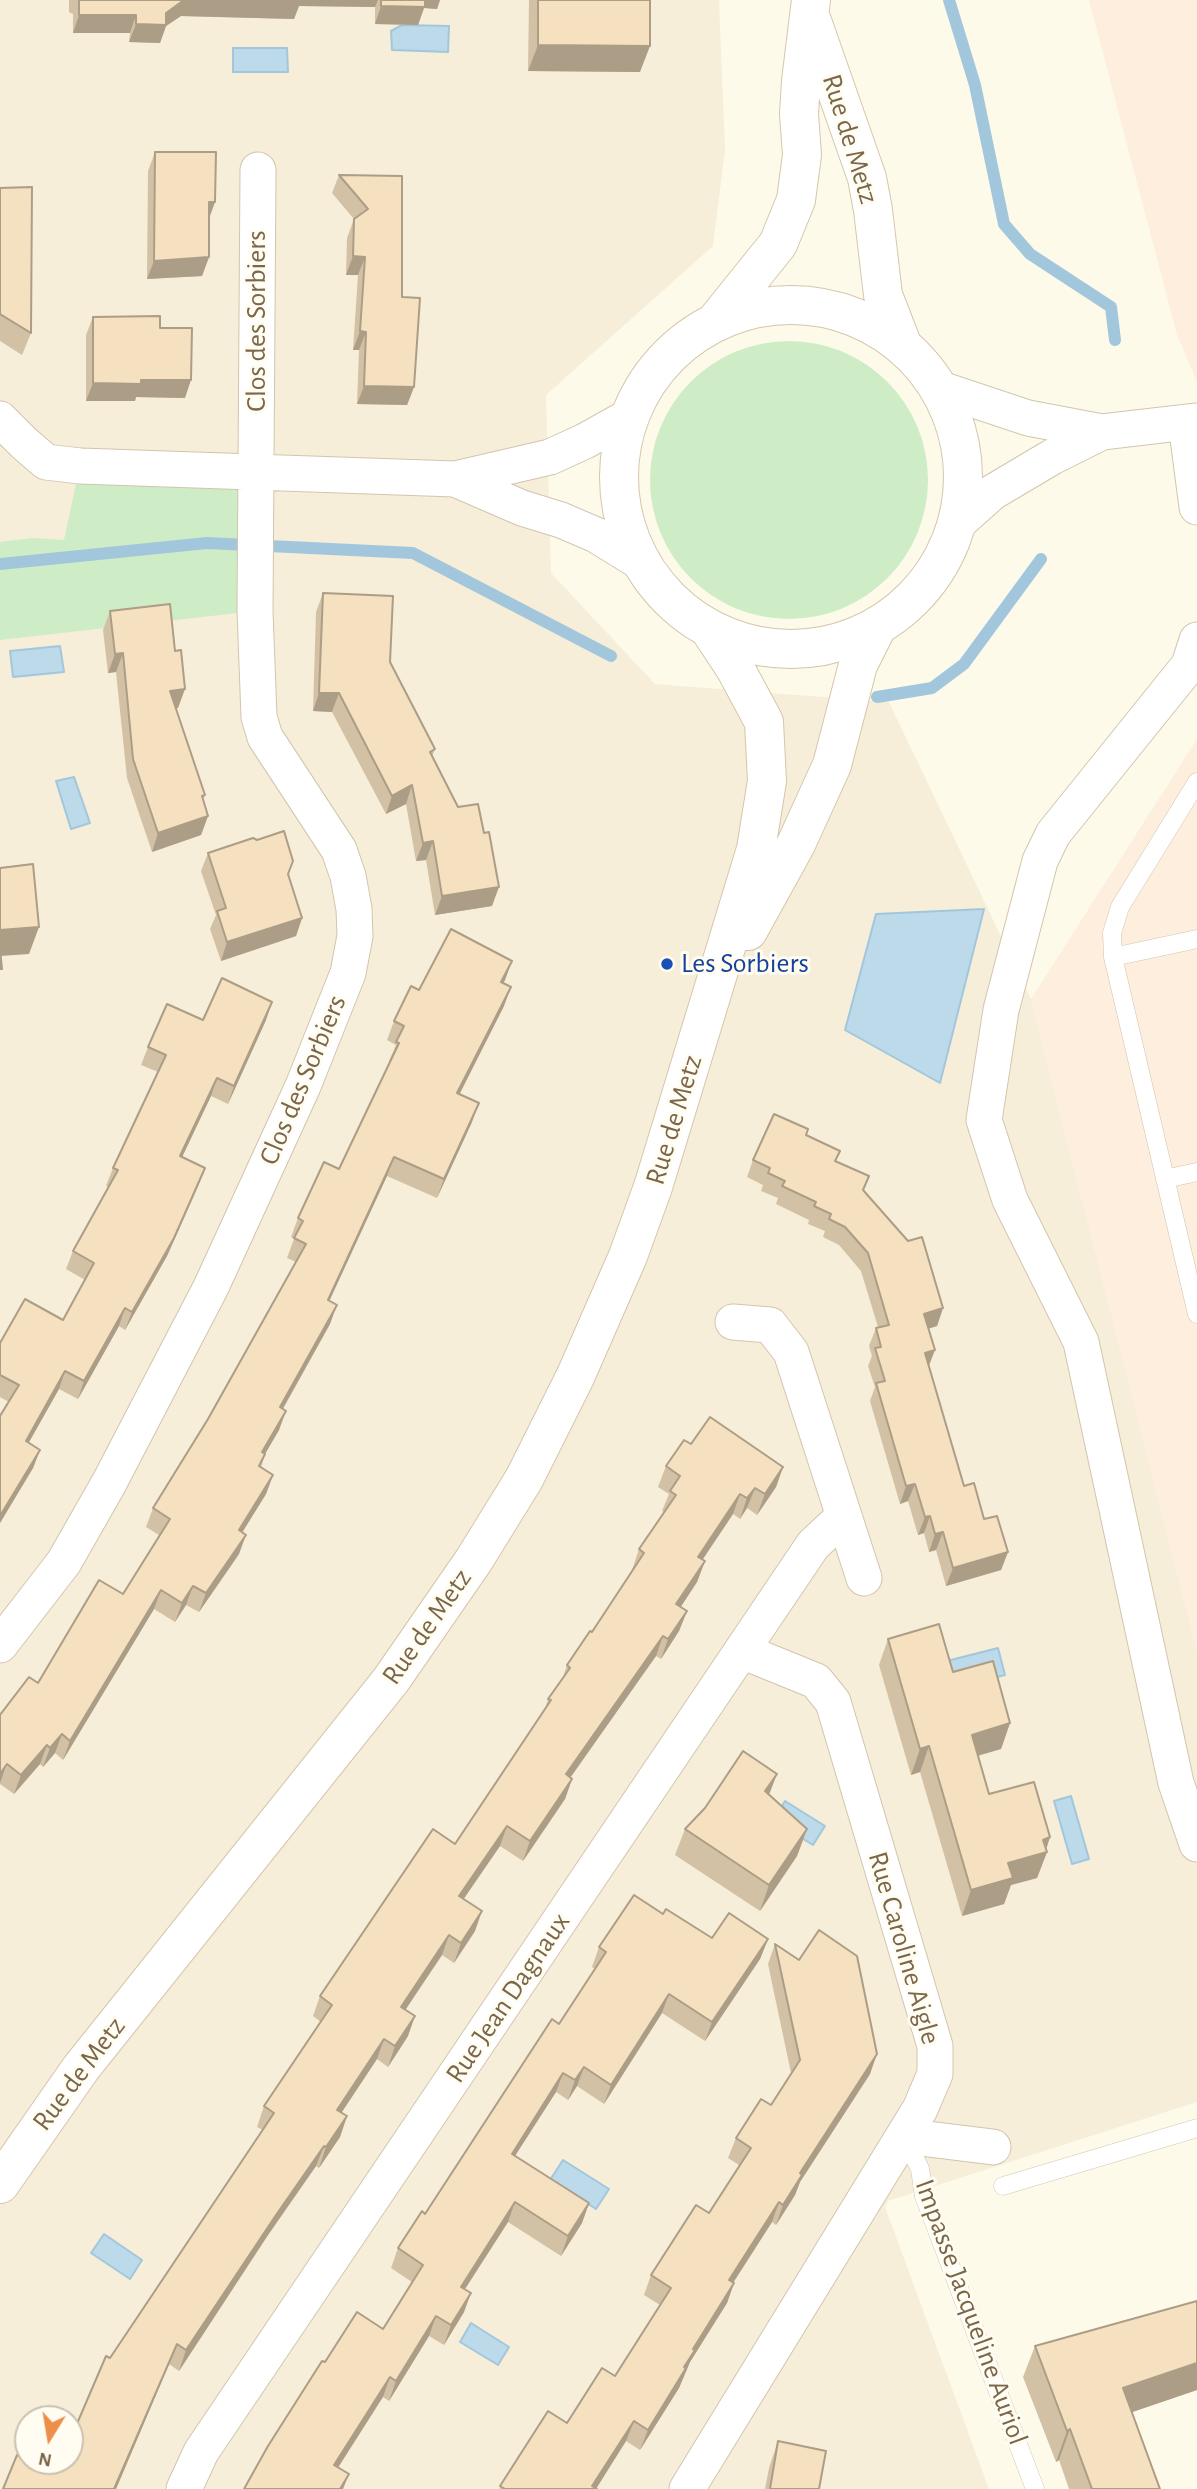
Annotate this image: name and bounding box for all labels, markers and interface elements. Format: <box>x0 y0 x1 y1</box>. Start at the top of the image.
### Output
street label: Rue de Metz <box>814 70 886 208</box>
street label: Clos des Sorbiers <box>240 230 274 412</box>
place label: Les Sorbiers <box>681 947 809 981</box>
marker: Les Sorbiers <box>659 956 675 972</box>
street label: Clos des Sorbiers <box>252 990 354 1170</box>
street label: Rue de Metz <box>638 1051 710 1189</box>
street label: Rue de Metz <box>375 1563 479 1691</box>
street label: Rue Caroline Aigle <box>860 1848 948 2048</box>
street label: Rue Jean Dagnaux <box>439 1907 577 2089</box>
street label: Rue de Metz <box>25 2011 133 2137</box>
street label: Impasse Jacqueline Auriol <box>907 2175 1035 2449</box>
north arrow <box>14 2405 84 2475</box>
text: N <box>37 2449 54 2470</box>

